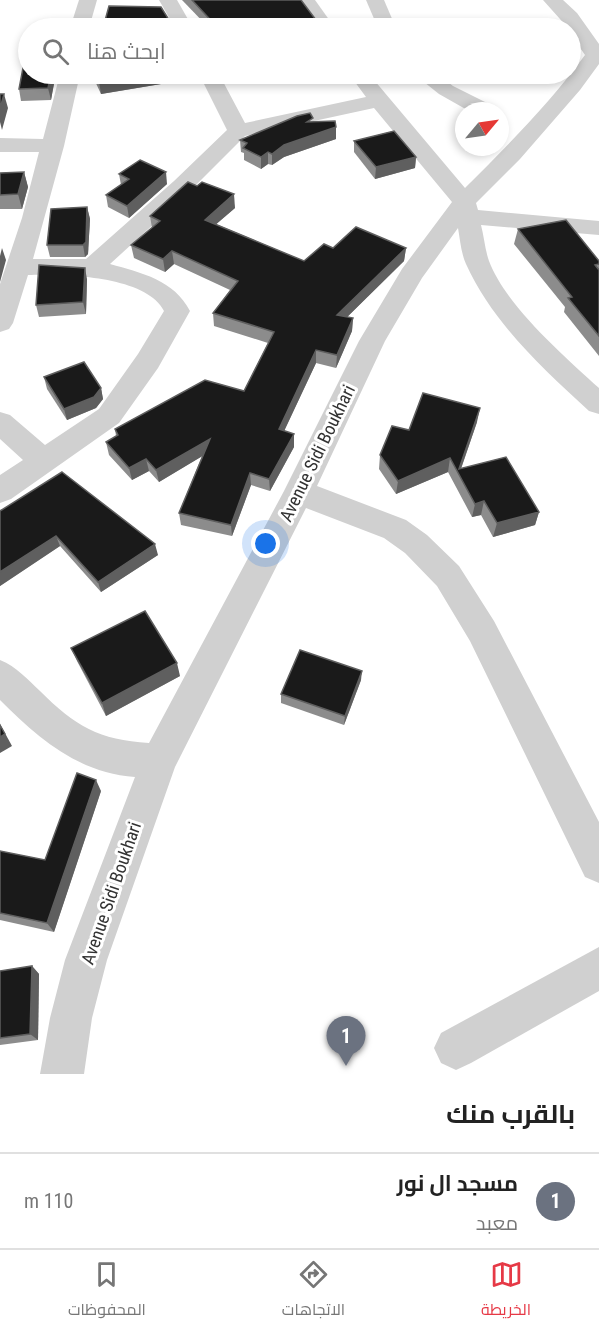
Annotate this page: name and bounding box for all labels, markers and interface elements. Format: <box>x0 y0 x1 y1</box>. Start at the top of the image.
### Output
search box <box>18 18 581 84</box>
icon: search <box>39 35 72 68</box>
text: ابحث هنا <box>87 39 166 64</box>
north arrow <box>455 102 509 156</box>
street label: Avenue Sidi Boukhari <box>275 381 359 525</box>
your location <box>251 529 280 558</box>
street label: Avenue Sidi Boukhari <box>77 819 145 967</box>
pin: 1 <box>326 1016 366 1066</box>
text: بالقرب منك <box>446 1099 575 1129</box>
text: مسجد ال نور <box>397 1171 518 1196</box>
text: 110 m <box>24 1189 73 1213</box>
text: 1 <box>550 1189 561 1213</box>
text: معبد <box>476 1211 518 1235</box>
tab: المحفوظات <box>68 1258 146 1324</box>
tab: الاتجاهات <box>282 1258 345 1324</box>
tab: الخريطة <box>481 1258 531 1324</box>

